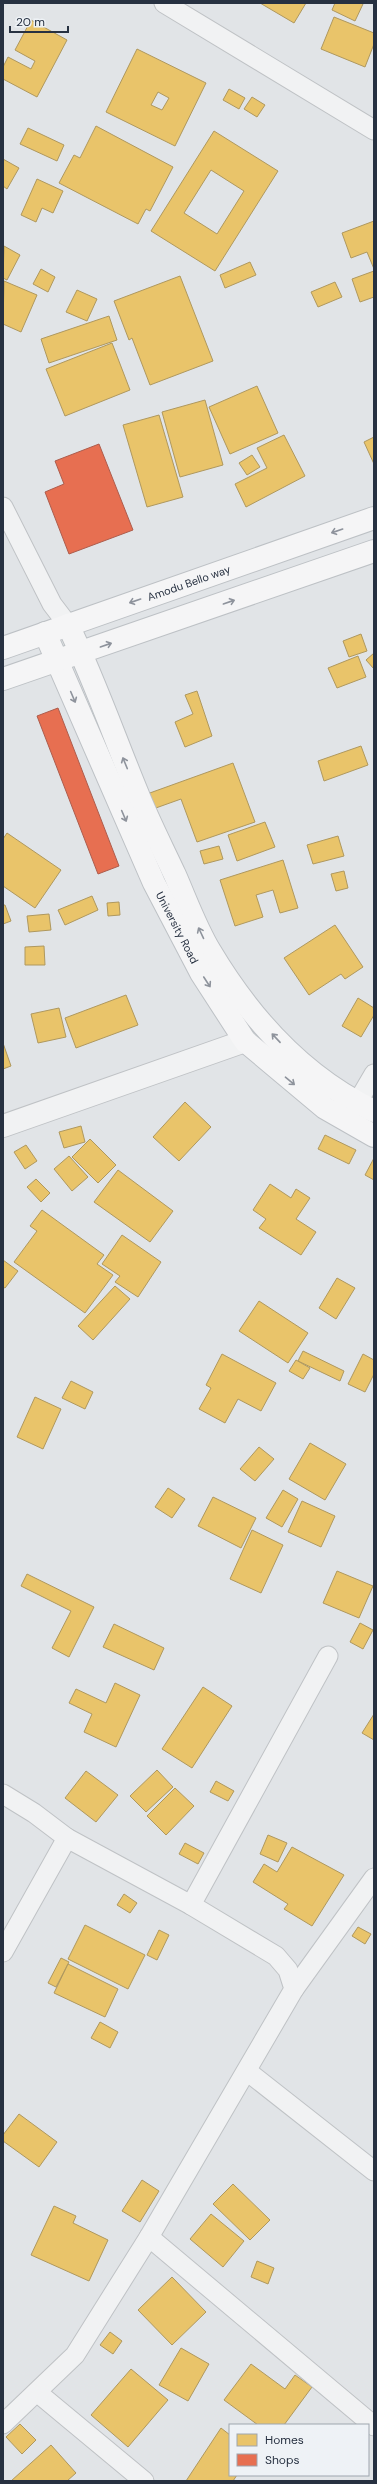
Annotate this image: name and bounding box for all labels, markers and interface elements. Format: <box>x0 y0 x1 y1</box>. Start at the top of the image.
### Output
scale bar <box>10 8 68 34</box>
text: 20 m <box>16 14 45 30</box>
one-way arrow <box>331 528 344 535</box>
street label: Amodu Bello way <box>145 562 232 604</box>
one-way arrow <box>129 598 141 606</box>
one-way arrow <box>222 598 235 605</box>
one-way arrow <box>100 641 113 648</box>
one-way arrow <box>70 690 77 702</box>
one-way arrow <box>121 757 129 769</box>
one-way arrow <box>121 810 129 822</box>
street label: University Road <box>153 889 202 966</box>
one-way arrow <box>197 927 204 939</box>
one-way arrow <box>203 977 211 988</box>
one-way arrow <box>271 1033 281 1043</box>
one-way arrow <box>285 1076 296 1085</box>
legend <box>229 2424 369 2476</box>
text: Homes <box>265 2432 304 2448</box>
text: Shops <box>265 2452 300 2468</box>

